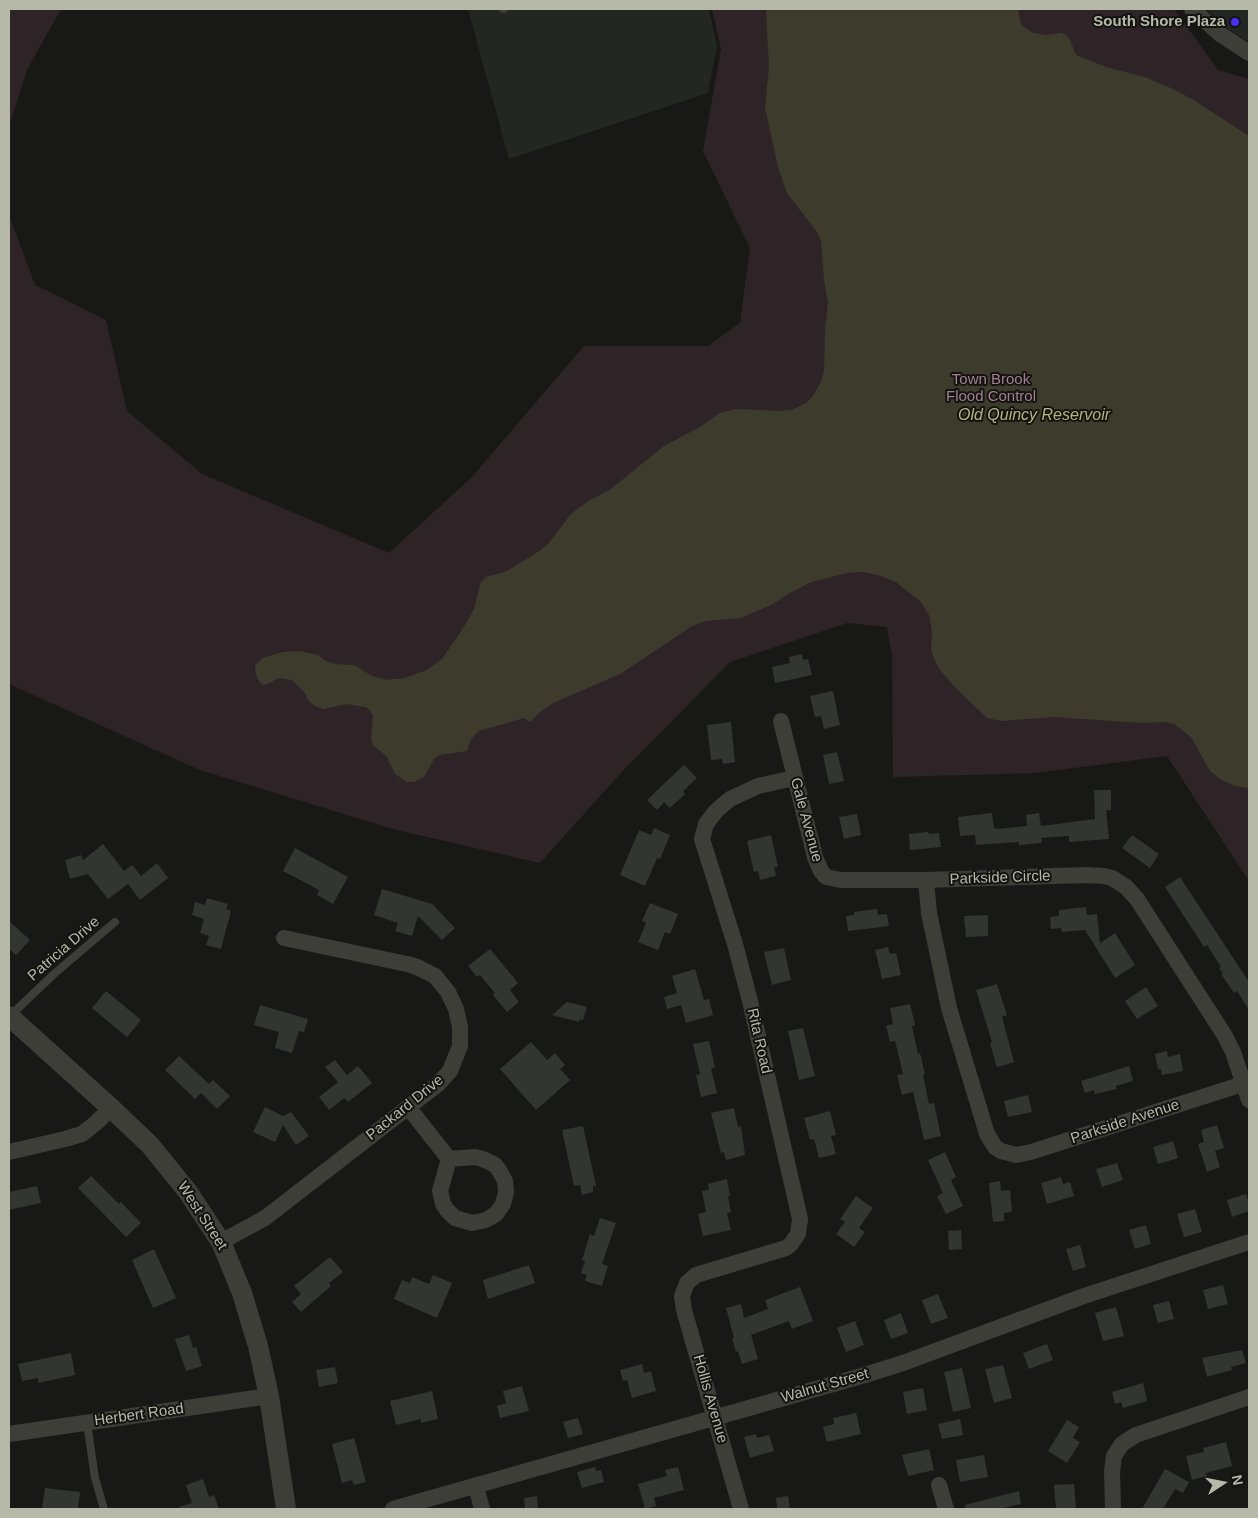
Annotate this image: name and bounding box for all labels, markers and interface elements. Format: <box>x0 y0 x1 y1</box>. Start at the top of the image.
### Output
place label: South Shore Plaza <box>1093 13 1225 31</box>
marker: South Shore Plaza <box>1229 16 1241 28</box>
park label: Town Brook Flood Control <box>946 371 1036 406</box>
water label: Old Quincy Reservoir <box>958 406 1110 426</box>
street label: Gale Avenue <box>786 776 826 864</box>
street label: Parkside Circle <box>949 867 1051 889</box>
street label: Patricia Drive <box>24 913 104 985</box>
street label: Rita Road <box>743 1006 775 1076</box>
street label: Packard Drive <box>363 1071 447 1145</box>
street label: Parkside Avenue <box>1068 1096 1182 1148</box>
street label: West Street <box>173 1178 231 1254</box>
street label: Hollis Avenue <box>689 1353 731 1445</box>
street label: Walnut Street <box>779 1365 871 1407</box>
street label: Herbert Road <box>93 1400 185 1430</box>
north arrow <box>1198 1458 1248 1508</box>
text: N <box>1229 1474 1247 1487</box>

